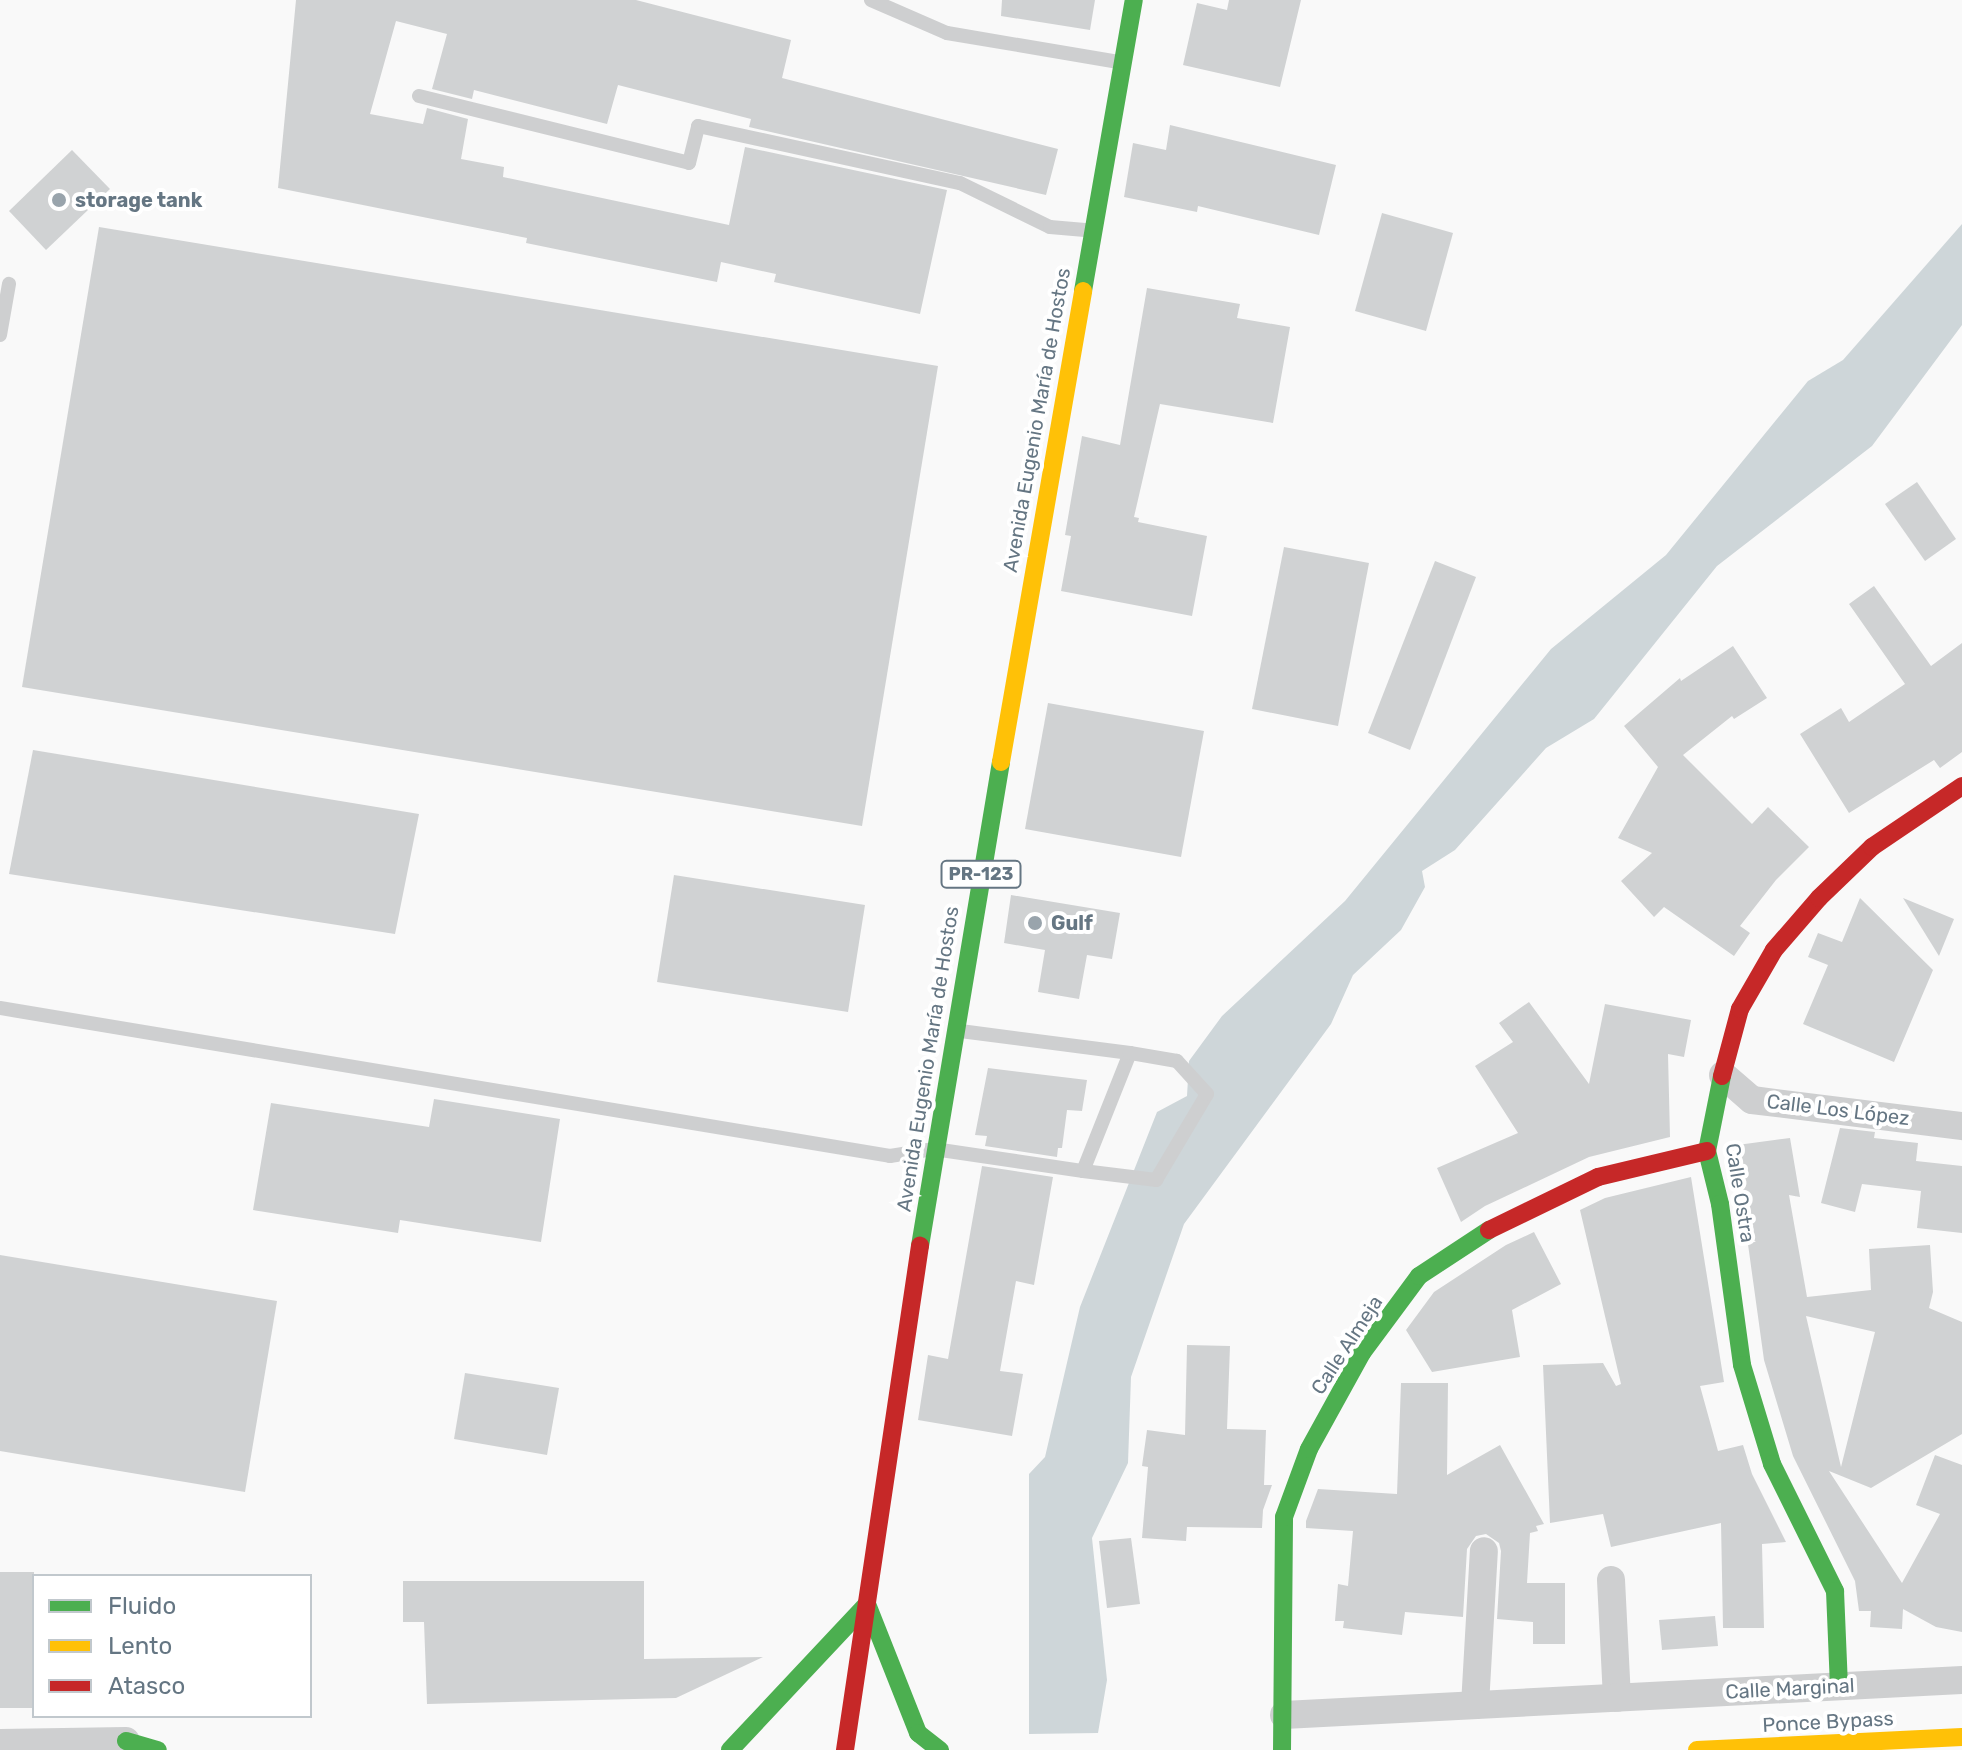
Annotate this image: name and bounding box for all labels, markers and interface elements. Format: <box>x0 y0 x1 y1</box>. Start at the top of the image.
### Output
place label: storage tank <box>75 188 203 212</box>
marker: storage tank <box>50 191 68 209</box>
street label: Avenida Eugenio María de Hostos <box>998 266 1076 574</box>
road number: PR-123 <box>939 860 1023 888</box>
street label: Avenida Eugenio María de Hostos <box>892 905 964 1213</box>
place label: Gulf <box>1051 911 1093 935</box>
marker: Gulf <box>1026 914 1044 932</box>
street label: Calle Los López <box>1765 1089 1911 1131</box>
street label: Calle Ostra <box>1720 1142 1760 1244</box>
street label: Calle Almeja <box>1306 1291 1388 1399</box>
legend <box>32 1574 312 1718</box>
text: Fluido <box>108 1592 176 1620</box>
text: Lento <box>108 1632 172 1660</box>
text: Atasco <box>108 1672 185 1700</box>
street label: Calle Marginal <box>1725 1674 1855 1704</box>
street label: Ponce Bypass <box>1762 1707 1894 1737</box>

